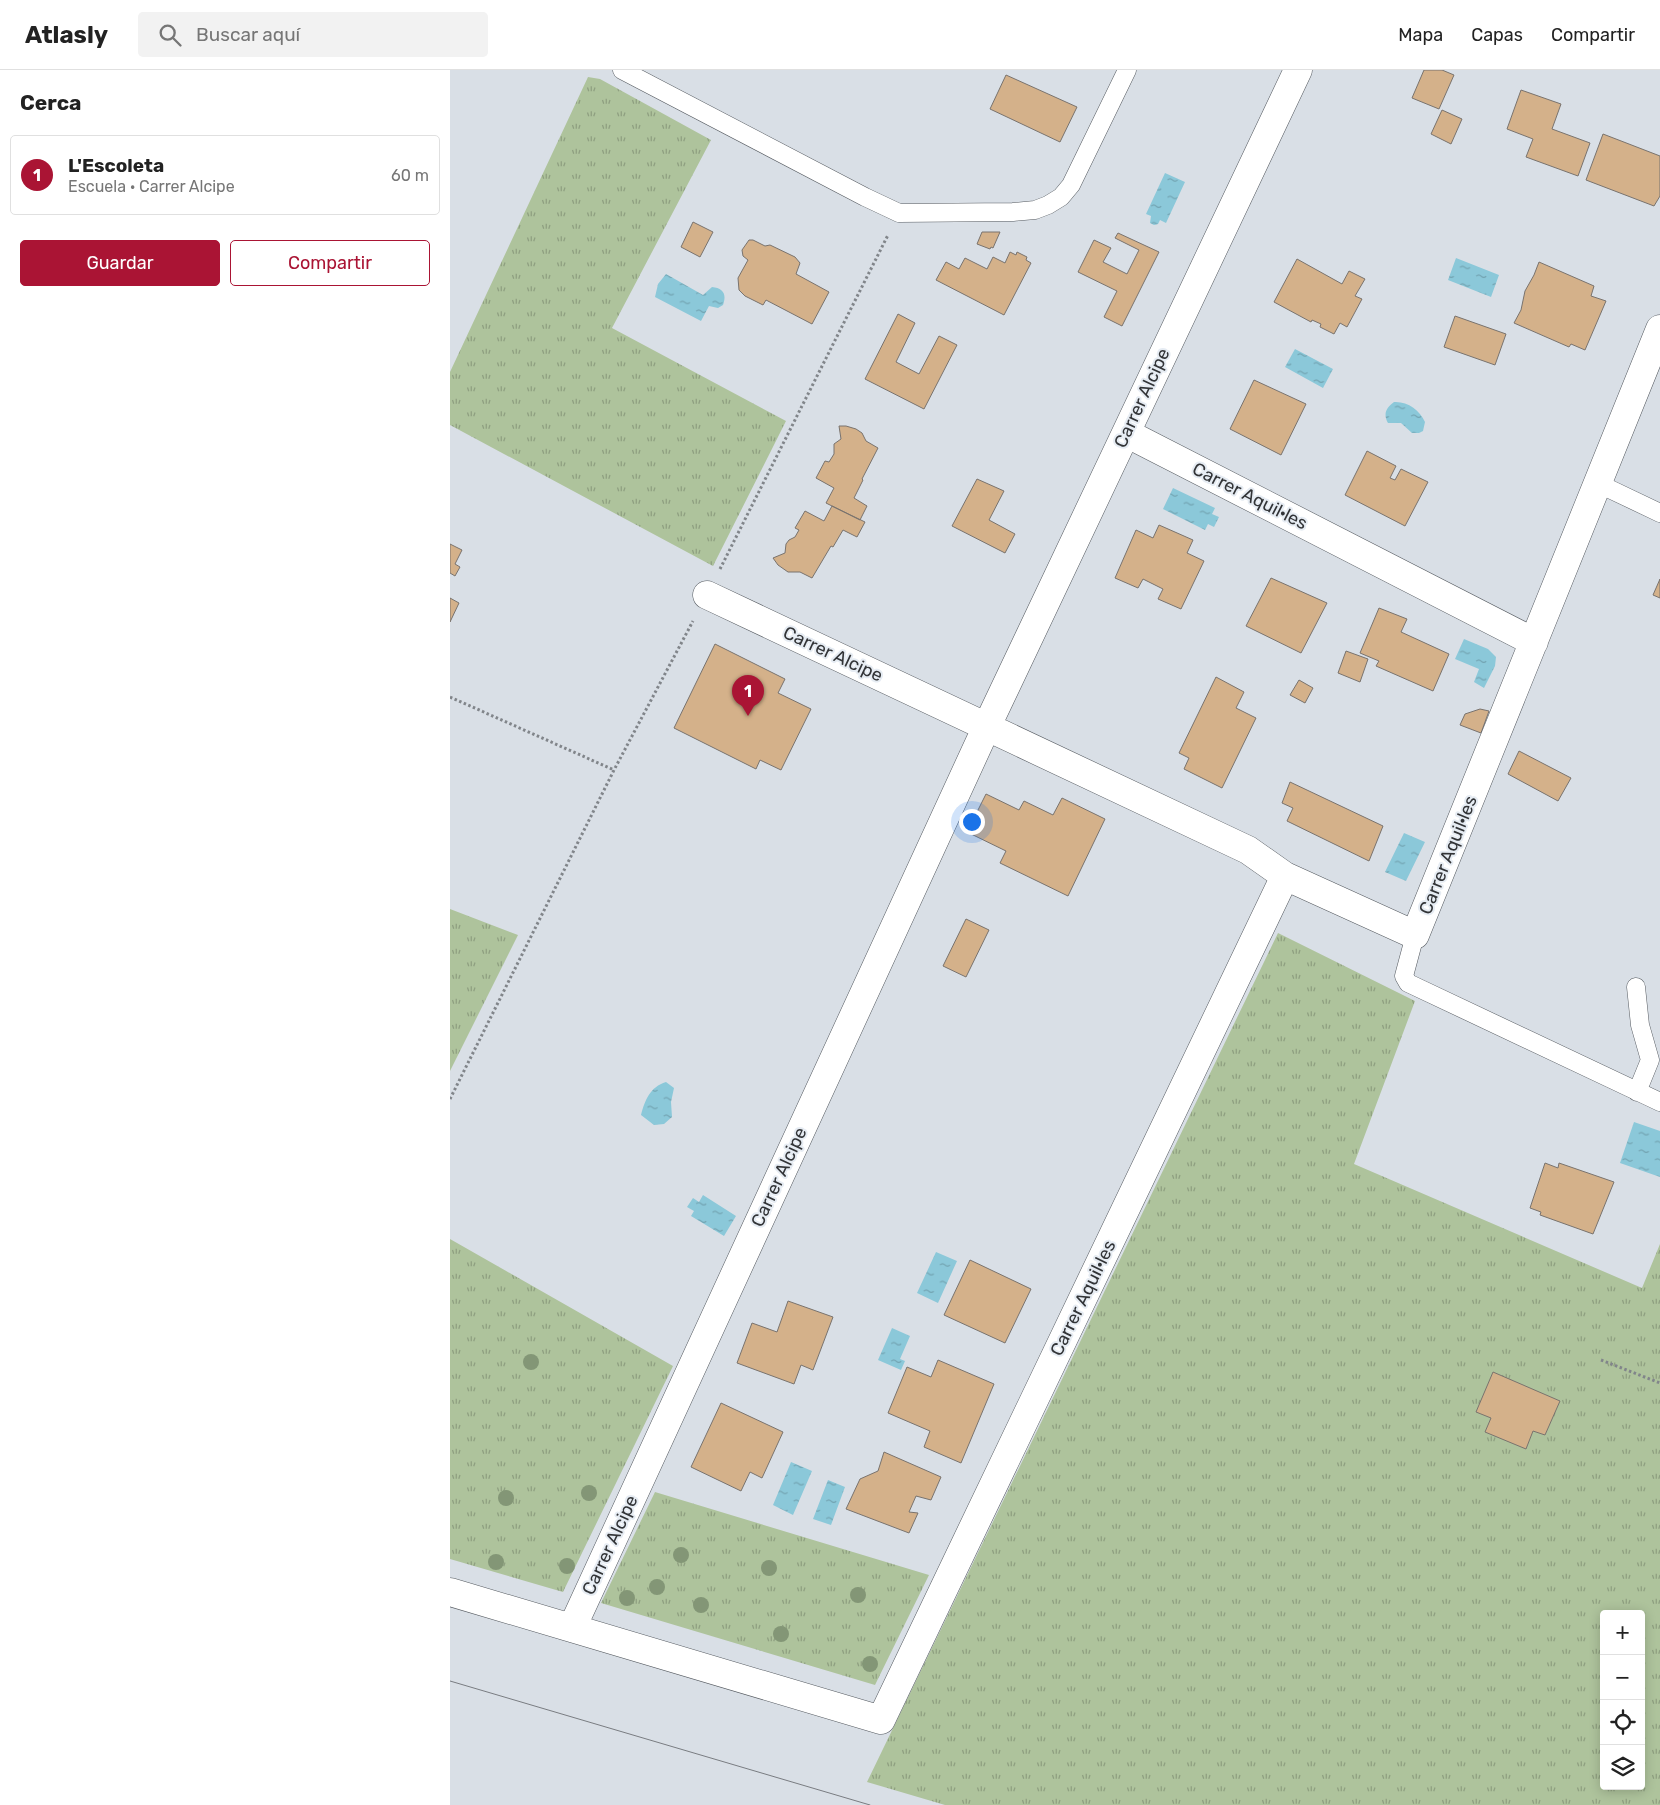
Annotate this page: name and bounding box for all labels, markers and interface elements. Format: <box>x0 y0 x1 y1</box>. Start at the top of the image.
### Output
search box <box>138 12 488 57</box>
text: Atlasly <box>25 21 108 49</box>
icon: search <box>156 21 184 49</box>
text: Buscar aquí <box>196 23 300 46</box>
text: Mapa <box>1398 24 1443 46</box>
text: Capas <box>1471 24 1523 46</box>
text: Compartir <box>1551 24 1635 46</box>
text: Cerca <box>20 90 81 115</box>
text: L'Escoleta <box>68 154 164 177</box>
text: 1 <box>33 166 41 185</box>
text: 60 m <box>391 166 429 185</box>
text: Escuela · Carrer Alcipe <box>68 177 235 196</box>
button: Guardar <box>20 240 220 286</box>
button: Compartir <box>230 240 430 286</box>
street label: Carrer Alcipe <box>1109 345 1175 451</box>
street label: Carrer Aquil·les <box>1189 458 1311 534</box>
street label: Carrer Alcipe <box>780 621 886 687</box>
pin: 1 <box>732 675 764 716</box>
street label: Carrer Aquil·les <box>1414 792 1482 918</box>
your location <box>959 809 985 835</box>
street label: Carrer Alcipe <box>746 1124 812 1230</box>
street label: Carrer Aquil·les <box>1045 1236 1121 1360</box>
street label: Carrer Alcipe <box>577 1492 643 1598</box>
map controls <box>1600 1610 1645 1790</box>
button: + <box>1600 1610 1645 1655</box>
button: − <box>1600 1655 1645 1700</box>
button: locate <box>1600 1700 1645 1745</box>
button: layers <box>1600 1745 1645 1790</box>

